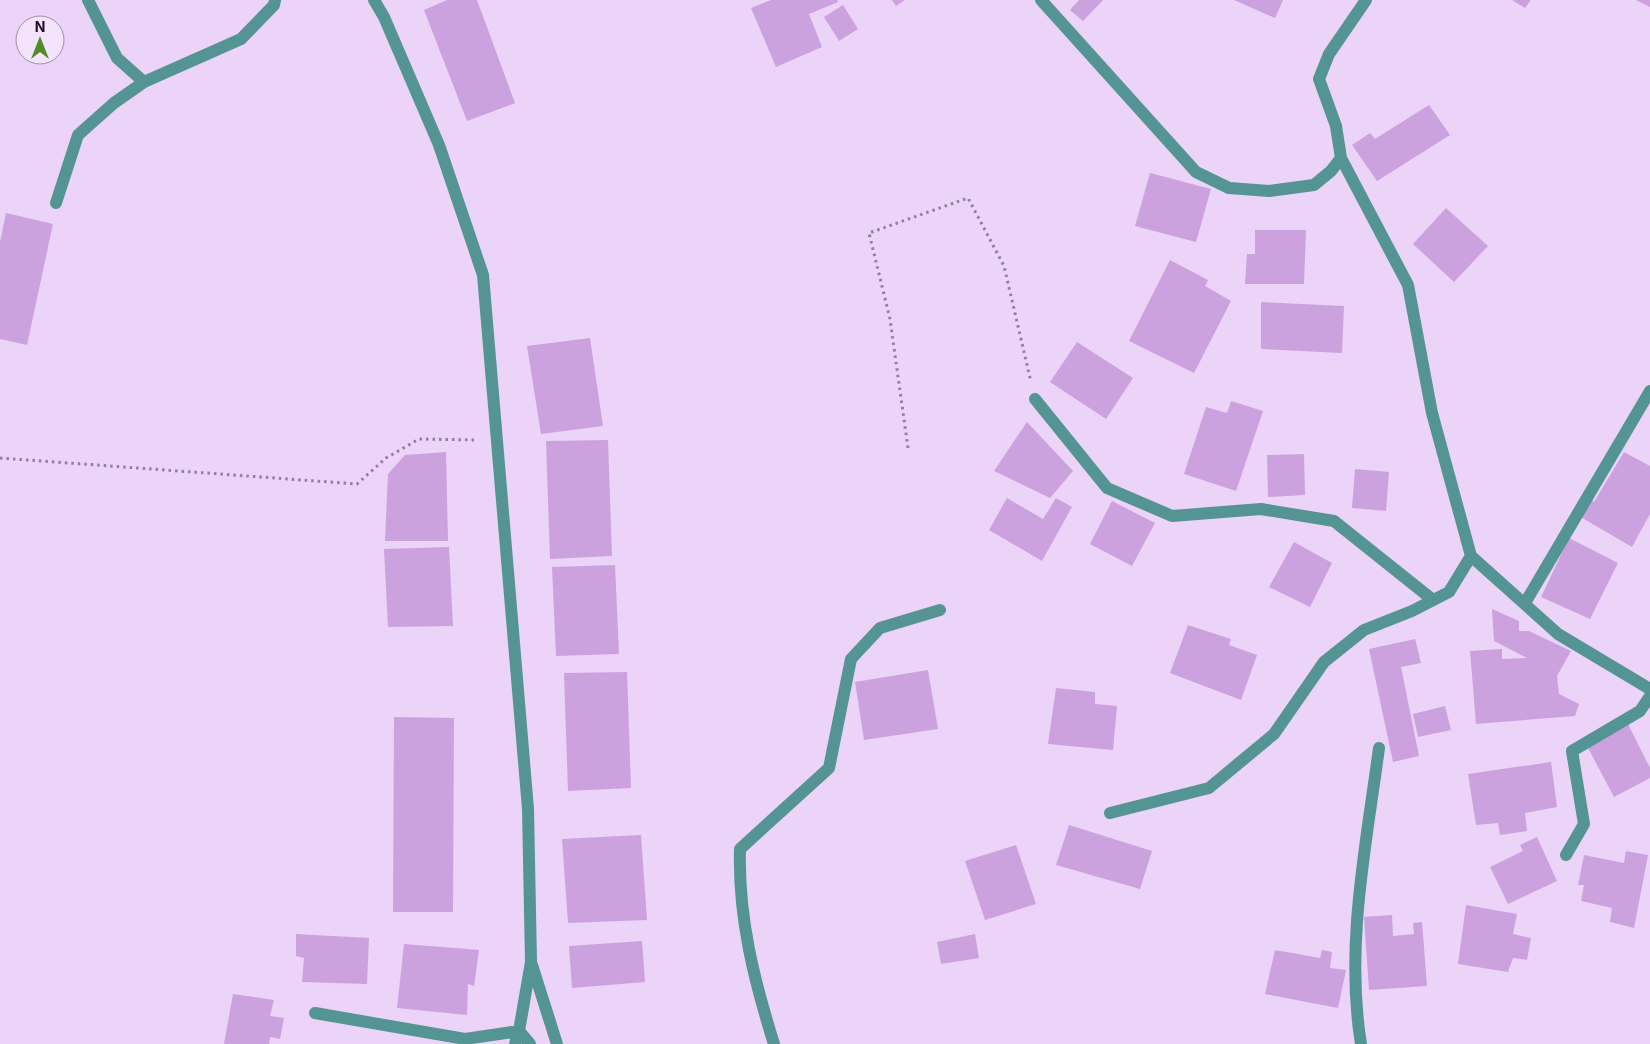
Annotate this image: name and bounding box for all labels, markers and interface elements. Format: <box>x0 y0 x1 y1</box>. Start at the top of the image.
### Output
north arrow <box>15 15 65 65</box>
text: N <box>35 18 45 35</box>

